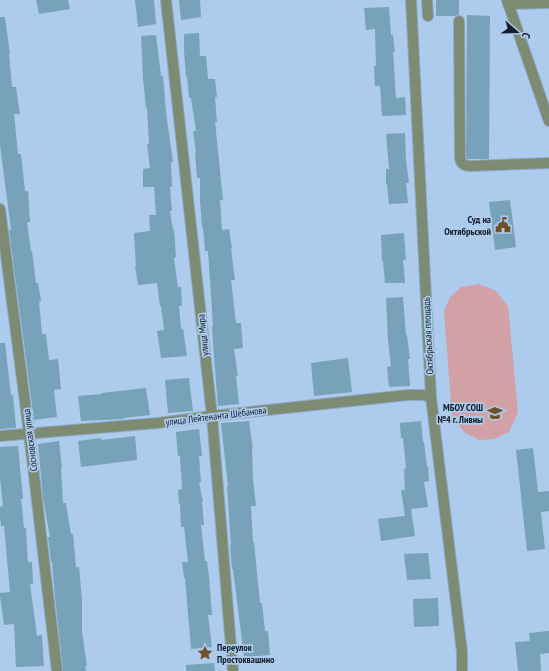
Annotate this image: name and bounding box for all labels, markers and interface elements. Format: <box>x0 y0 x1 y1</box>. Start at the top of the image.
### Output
north arrow <box>497 12 537 52</box>
text: С <box>519 31 534 40</box>
place label: Суд на Октябрьской <box>444 213 491 238</box>
public building icon: Суд на Октябрьской <box>494 216 512 234</box>
street label: Октябрьская площадь <box>419 297 437 375</box>
street label: улица Мира <box>194 314 212 356</box>
place label: МБОУ СОШ №4 г. Ливны <box>437 401 483 426</box>
street label: улица Лейтенанта Шебанова <box>165 403 267 429</box>
school or university icon: МБОУ СОШ №4 г. Ливны <box>486 404 504 422</box>
street label: Сосновская улица <box>20 408 40 472</box>
place label: Переулок Простоквашино <box>217 641 275 666</box>
place icon: Переулок Простоквашино <box>196 644 214 662</box>

